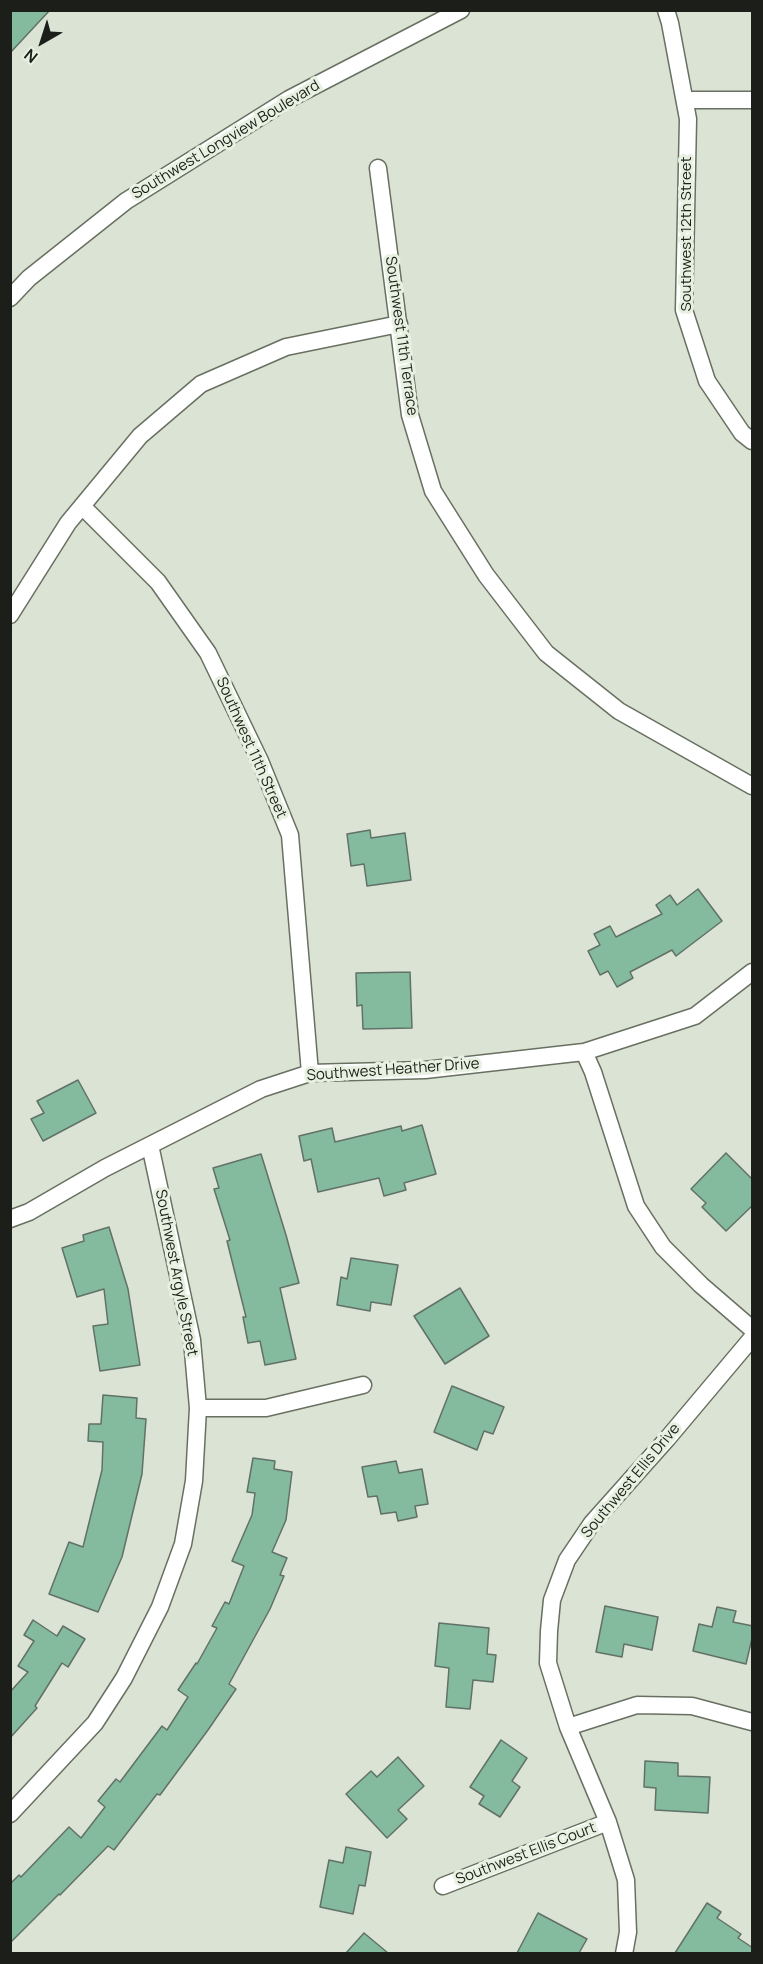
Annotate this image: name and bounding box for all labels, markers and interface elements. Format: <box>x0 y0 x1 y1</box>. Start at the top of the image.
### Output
north arrow <box>12 12 72 72</box>
text: N <box>19 44 42 68</box>
street label: Southwest Longview Boulevard <box>129 77 323 203</box>
street label: Southwest 12th Street <box>678 156 696 312</box>
street label: Southwest 11th Terrace <box>381 255 421 417</box>
street label: Southwest 11th Street <box>212 675 290 821</box>
street label: Southwest Heather Drive <box>306 1055 480 1085</box>
street label: Southwest Argyle Street <box>151 1188 201 1358</box>
street label: Southwest Ellis Drive <box>578 1420 684 1542</box>
street label: Southwest Ellis Court <box>453 1819 599 1889</box>

